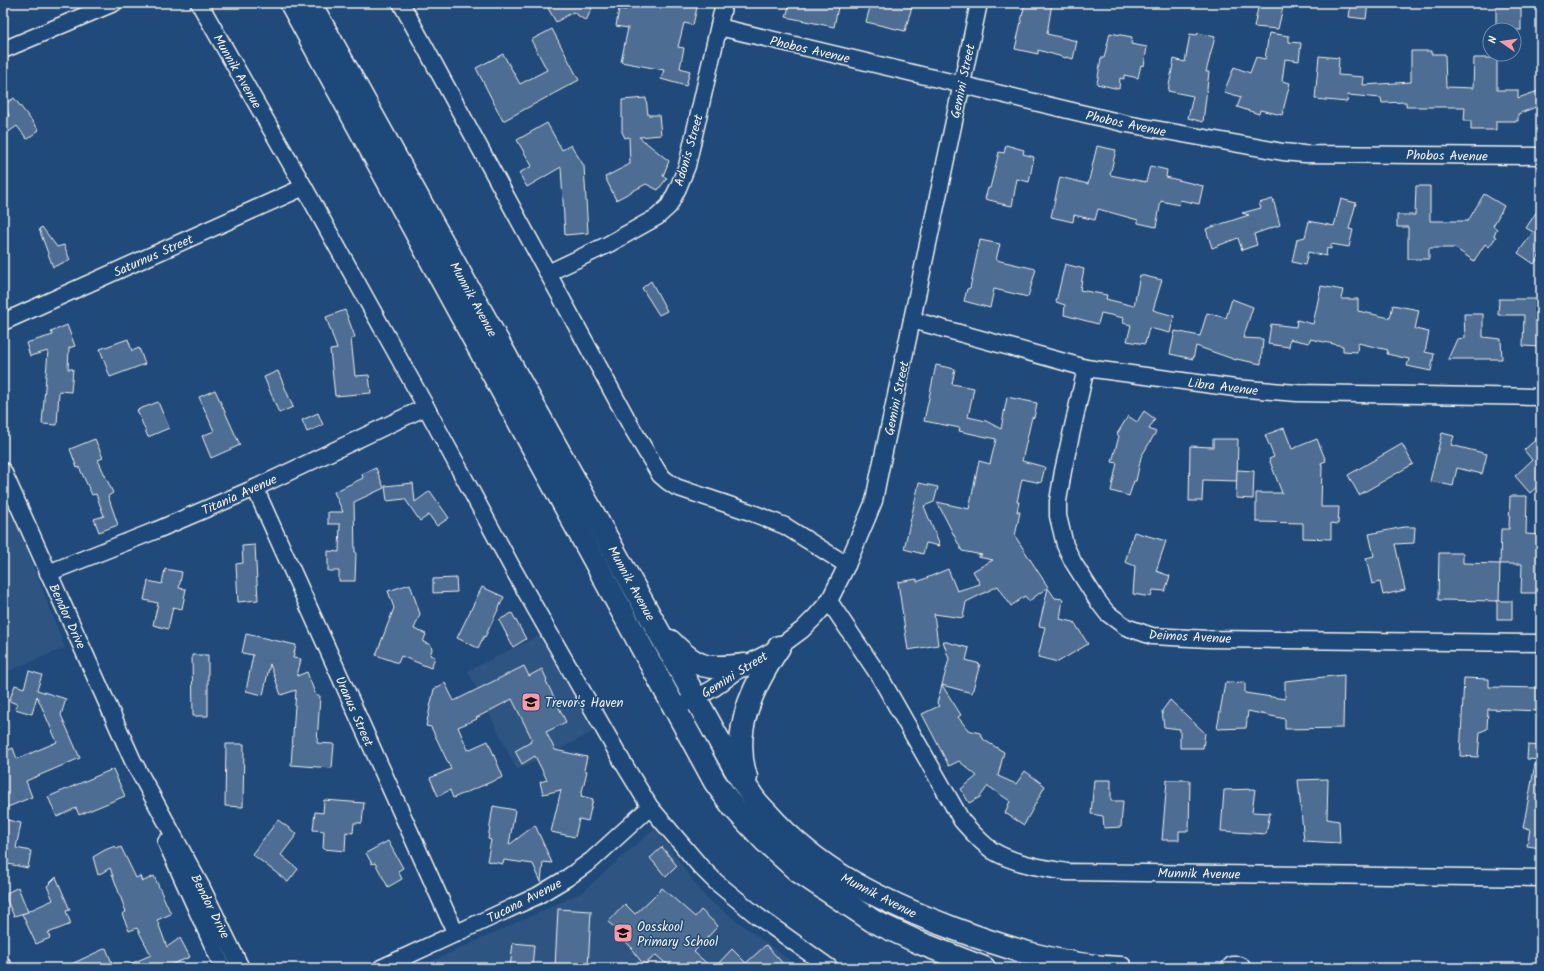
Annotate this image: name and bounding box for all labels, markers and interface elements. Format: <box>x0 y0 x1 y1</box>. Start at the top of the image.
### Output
north arrow <box>1482 22 1522 62</box>
street label: Munnik Avenue <box>207 31 267 113</box>
street label: Phobos Avenue <box>768 31 852 70</box>
text: N <box>1484 35 1503 45</box>
street label: Gemini Street <box>945 41 982 120</box>
street label: Phobos Avenue <box>1084 106 1168 143</box>
street label: Adonis Street <box>669 111 710 189</box>
street label: Phobos Avenue <box>1406 145 1488 168</box>
street label: Saturnus Street <box>110 229 198 283</box>
street label: Munnik Avenue <box>443 258 502 341</box>
street label: Gemini Street <box>879 358 916 437</box>
street label: Libra Avenue <box>1186 373 1259 402</box>
street label: Titania Avenue <box>198 469 281 521</box>
street label: Munnik Avenue <box>601 542 660 625</box>
street label: Bendor Drive <box>42 580 91 653</box>
street label: Deimos Avenue <box>1148 625 1232 650</box>
street label: Gemini Street <box>697 646 773 704</box>
street label: Uranus Street <box>329 673 379 751</box>
school or university icon: Trevor's Haven <box>520 691 542 713</box>
place label: Trevor's Haven <box>545 693 624 714</box>
street label: Munnik Avenue <box>1157 863 1241 886</box>
street label: Munnik Avenue <box>837 868 920 925</box>
street label: Bendor Drive <box>184 871 235 943</box>
street label: Tucana Avenue <box>484 873 566 929</box>
place label: Oosskool Primary School <box>637 917 718 953</box>
school or university icon: Oosskool Primary School <box>612 922 634 944</box>

